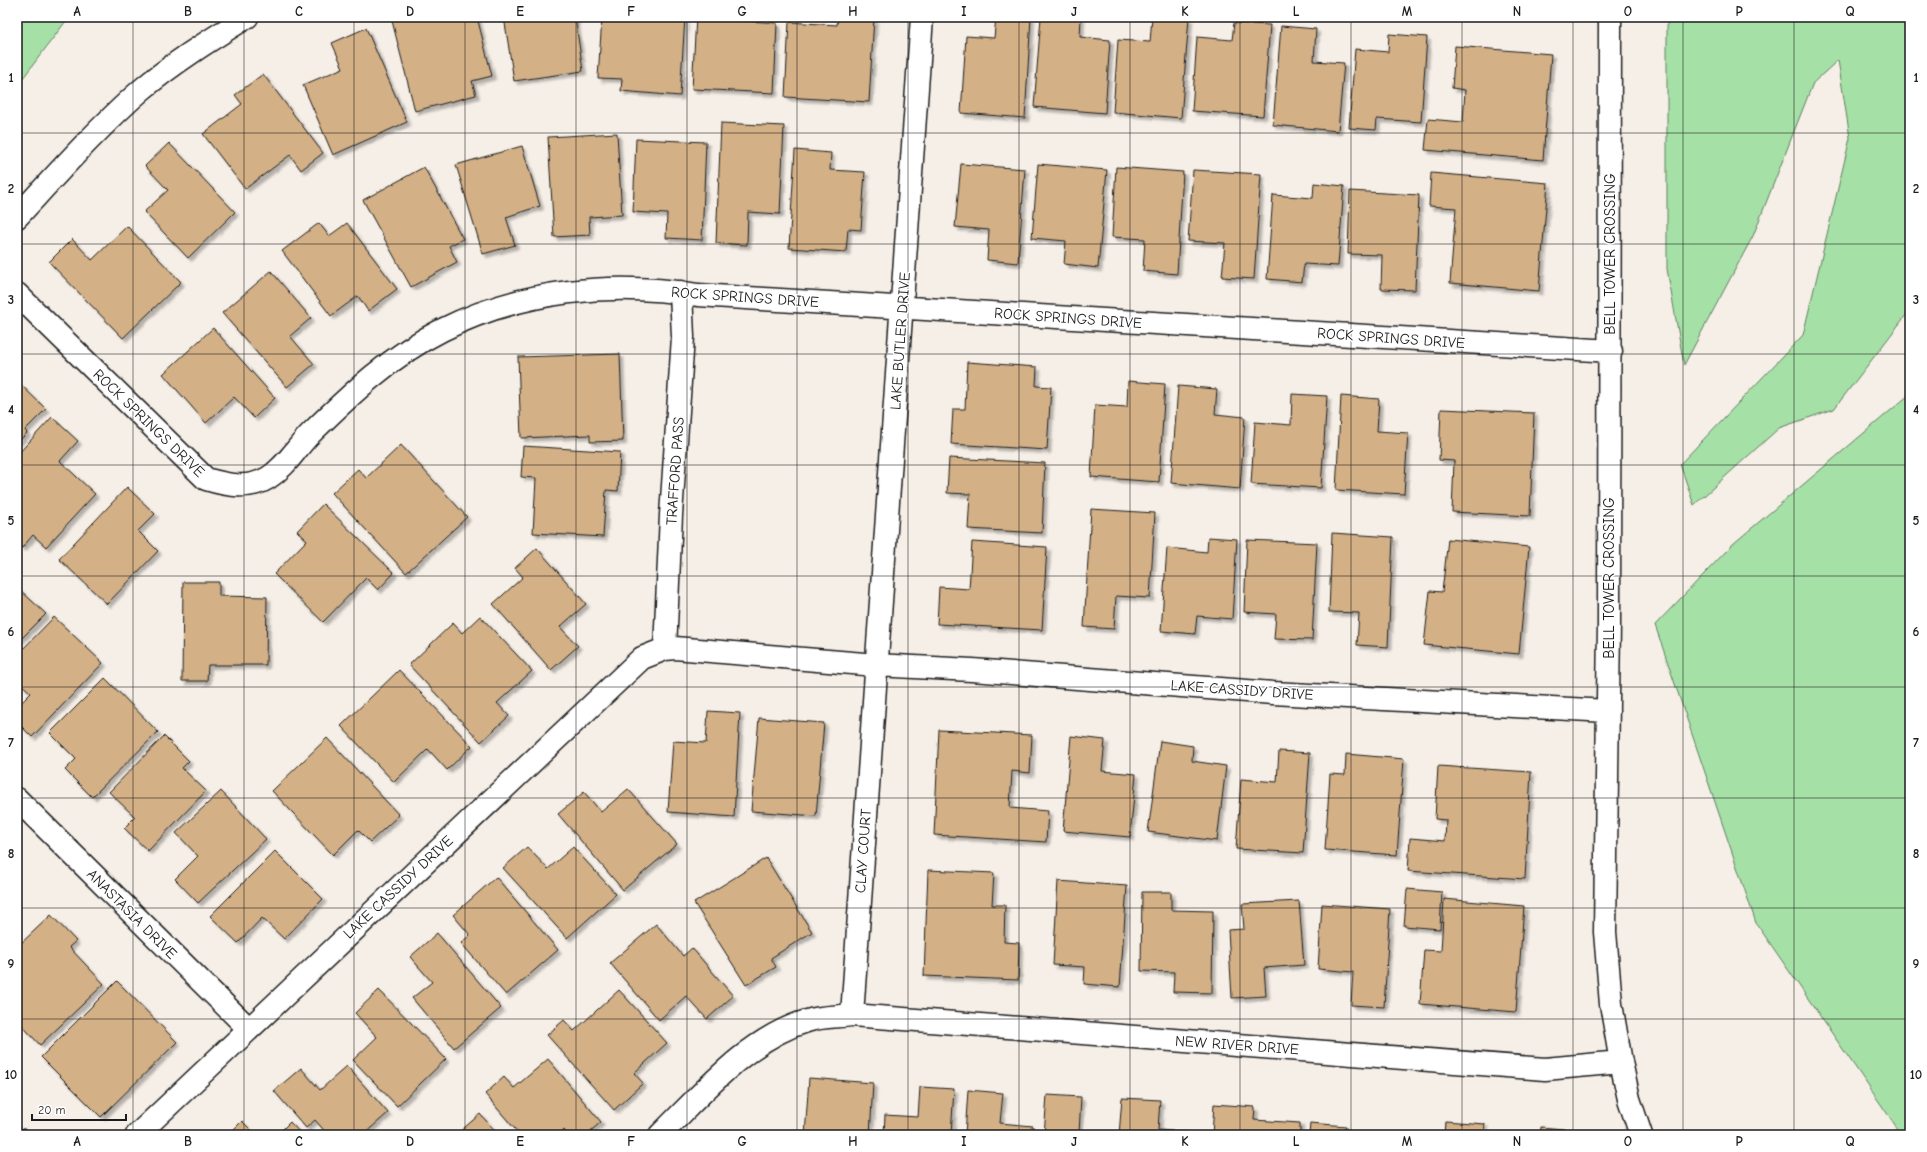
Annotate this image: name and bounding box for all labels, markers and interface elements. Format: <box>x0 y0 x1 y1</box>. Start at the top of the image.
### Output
text: A <box>73 4 81 19</box>
text: B <box>184 4 192 19</box>
text: C <box>295 4 303 19</box>
text: D <box>406 4 414 19</box>
text: E <box>516 4 524 19</box>
text: F <box>627 4 635 19</box>
text: G <box>737 4 747 19</box>
text: H <box>848 4 858 19</box>
text: I <box>961 4 967 19</box>
text: J <box>1071 4 1077 19</box>
text: K <box>1181 4 1189 19</box>
text: L <box>1293 4 1300 19</box>
text: M <box>1402 4 1413 19</box>
text: N <box>1513 4 1521 19</box>
text: O <box>1624 4 1632 19</box>
text: P <box>1735 4 1743 19</box>
text: Q <box>1845 4 1855 19</box>
text: 1 <box>8 70 14 85</box>
text: 1 <box>1913 70 1919 85</box>
street label: BELL TOWER CROSSING <box>1601 173 1619 335</box>
text: 2 <box>8 181 14 196</box>
text: 2 <box>1913 181 1919 196</box>
street label: LAKE BUTLER DRIVE <box>886 272 914 410</box>
street label: ROCK SPRINGS DRIVE <box>671 283 819 311</box>
text: 3 <box>8 292 14 307</box>
text: 3 <box>1913 292 1919 307</box>
street label: ROCK SPRINGS DRIVE <box>994 304 1142 332</box>
street label: ROCK SPRINGS DRIVE <box>1317 324 1465 352</box>
street label: ROCK SPRINGS DRIVE <box>90 365 208 481</box>
text: 4 <box>8 402 14 417</box>
text: 4 <box>1913 402 1919 417</box>
street label: TRAFFORD PASS <box>662 416 688 526</box>
street label: BELL TOWER CROSSING <box>1600 497 1618 659</box>
text: 5 <box>8 513 15 528</box>
text: 5 <box>1913 513 1920 528</box>
text: 6 <box>8 624 15 639</box>
text: 6 <box>1913 624 1920 639</box>
street label: LAKE CASSIDY DRIVE <box>1170 676 1314 704</box>
text: 7 <box>8 735 14 750</box>
text: 7 <box>1913 735 1919 750</box>
street label: CLAY COURT <box>851 808 875 894</box>
street label: LAKE CASSIDY DRIVE <box>339 832 457 942</box>
text: 8 <box>8 846 14 861</box>
text: 8 <box>1913 846 1919 861</box>
street label: ANASTASIA DRIVE <box>83 865 181 963</box>
text: 9 <box>8 956 15 971</box>
text: 9 <box>1913 956 1920 971</box>
street label: NEW RIVER DRIVE <box>1174 1032 1300 1058</box>
text: 10 <box>5 1067 17 1082</box>
text: 10 <box>1910 1067 1922 1082</box>
scale bar <box>32 1096 126 1122</box>
text: 20 m <box>38 1103 66 1117</box>
text: A <box>73 1134 81 1149</box>
text: B <box>184 1134 192 1149</box>
text: C <box>295 1134 303 1149</box>
text: D <box>406 1134 414 1149</box>
text: E <box>516 1134 524 1149</box>
text: F <box>627 1134 635 1149</box>
text: G <box>737 1134 747 1149</box>
text: H <box>848 1134 858 1149</box>
text: I <box>961 1134 967 1149</box>
text: J <box>1071 1134 1077 1149</box>
text: K <box>1181 1134 1189 1149</box>
text: L <box>1293 1134 1300 1149</box>
text: M <box>1402 1134 1413 1149</box>
text: N <box>1513 1134 1521 1149</box>
text: O <box>1624 1134 1632 1149</box>
text: P <box>1735 1134 1743 1149</box>
text: Q <box>1845 1134 1855 1149</box>

